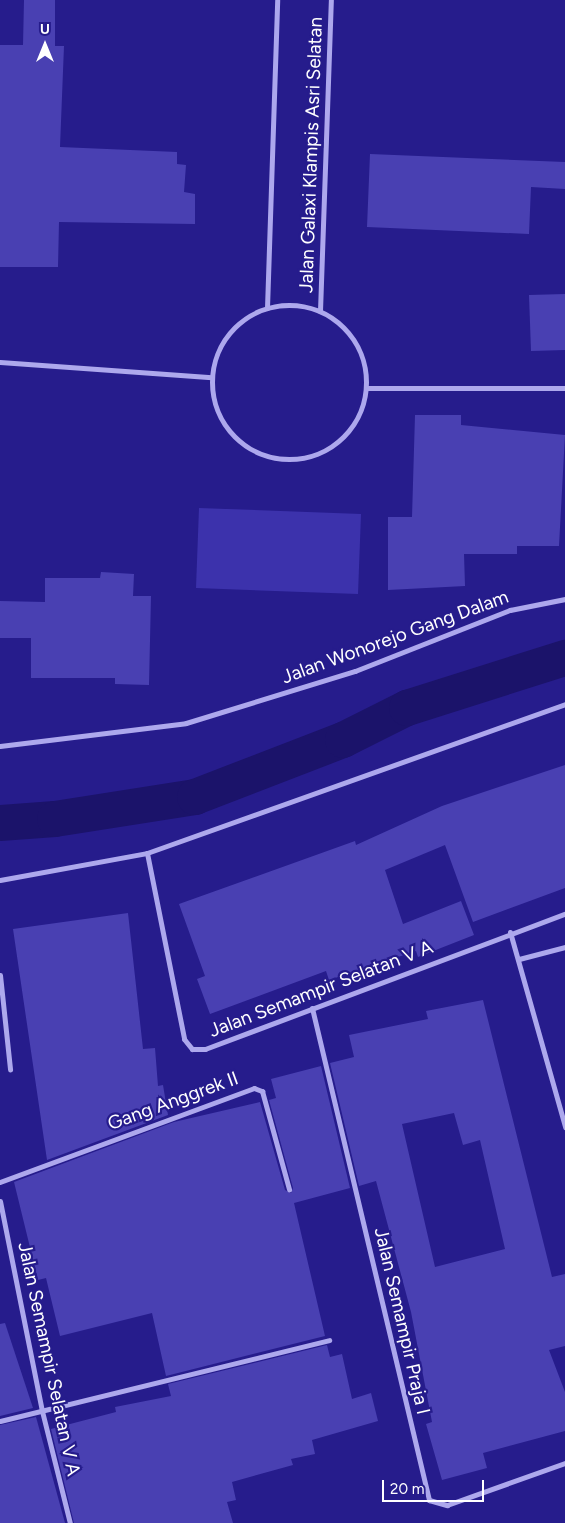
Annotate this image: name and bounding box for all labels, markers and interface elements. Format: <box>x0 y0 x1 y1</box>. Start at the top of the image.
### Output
street label: Jalan Galaxi Klampis Asri Selatan <box>295 17 327 293</box>
north arrow <box>20 20 70 70</box>
text: U <box>40 21 50 38</box>
street label: Jalan Wonorejo Gang Dalam <box>278 585 512 689</box>
street label: Jalan Semampir Selatan V A <box>206 936 436 1042</box>
street label: Gang Anggrek II <box>105 1067 241 1135</box>
street label: Jalan Semampir Praja I <box>369 1225 435 1417</box>
street label: Jalan Semampir Selatan V A <box>13 1240 85 1478</box>
scale bar <box>385 1470 488 1502</box>
text: 20 m <box>390 1480 424 1498</box>

